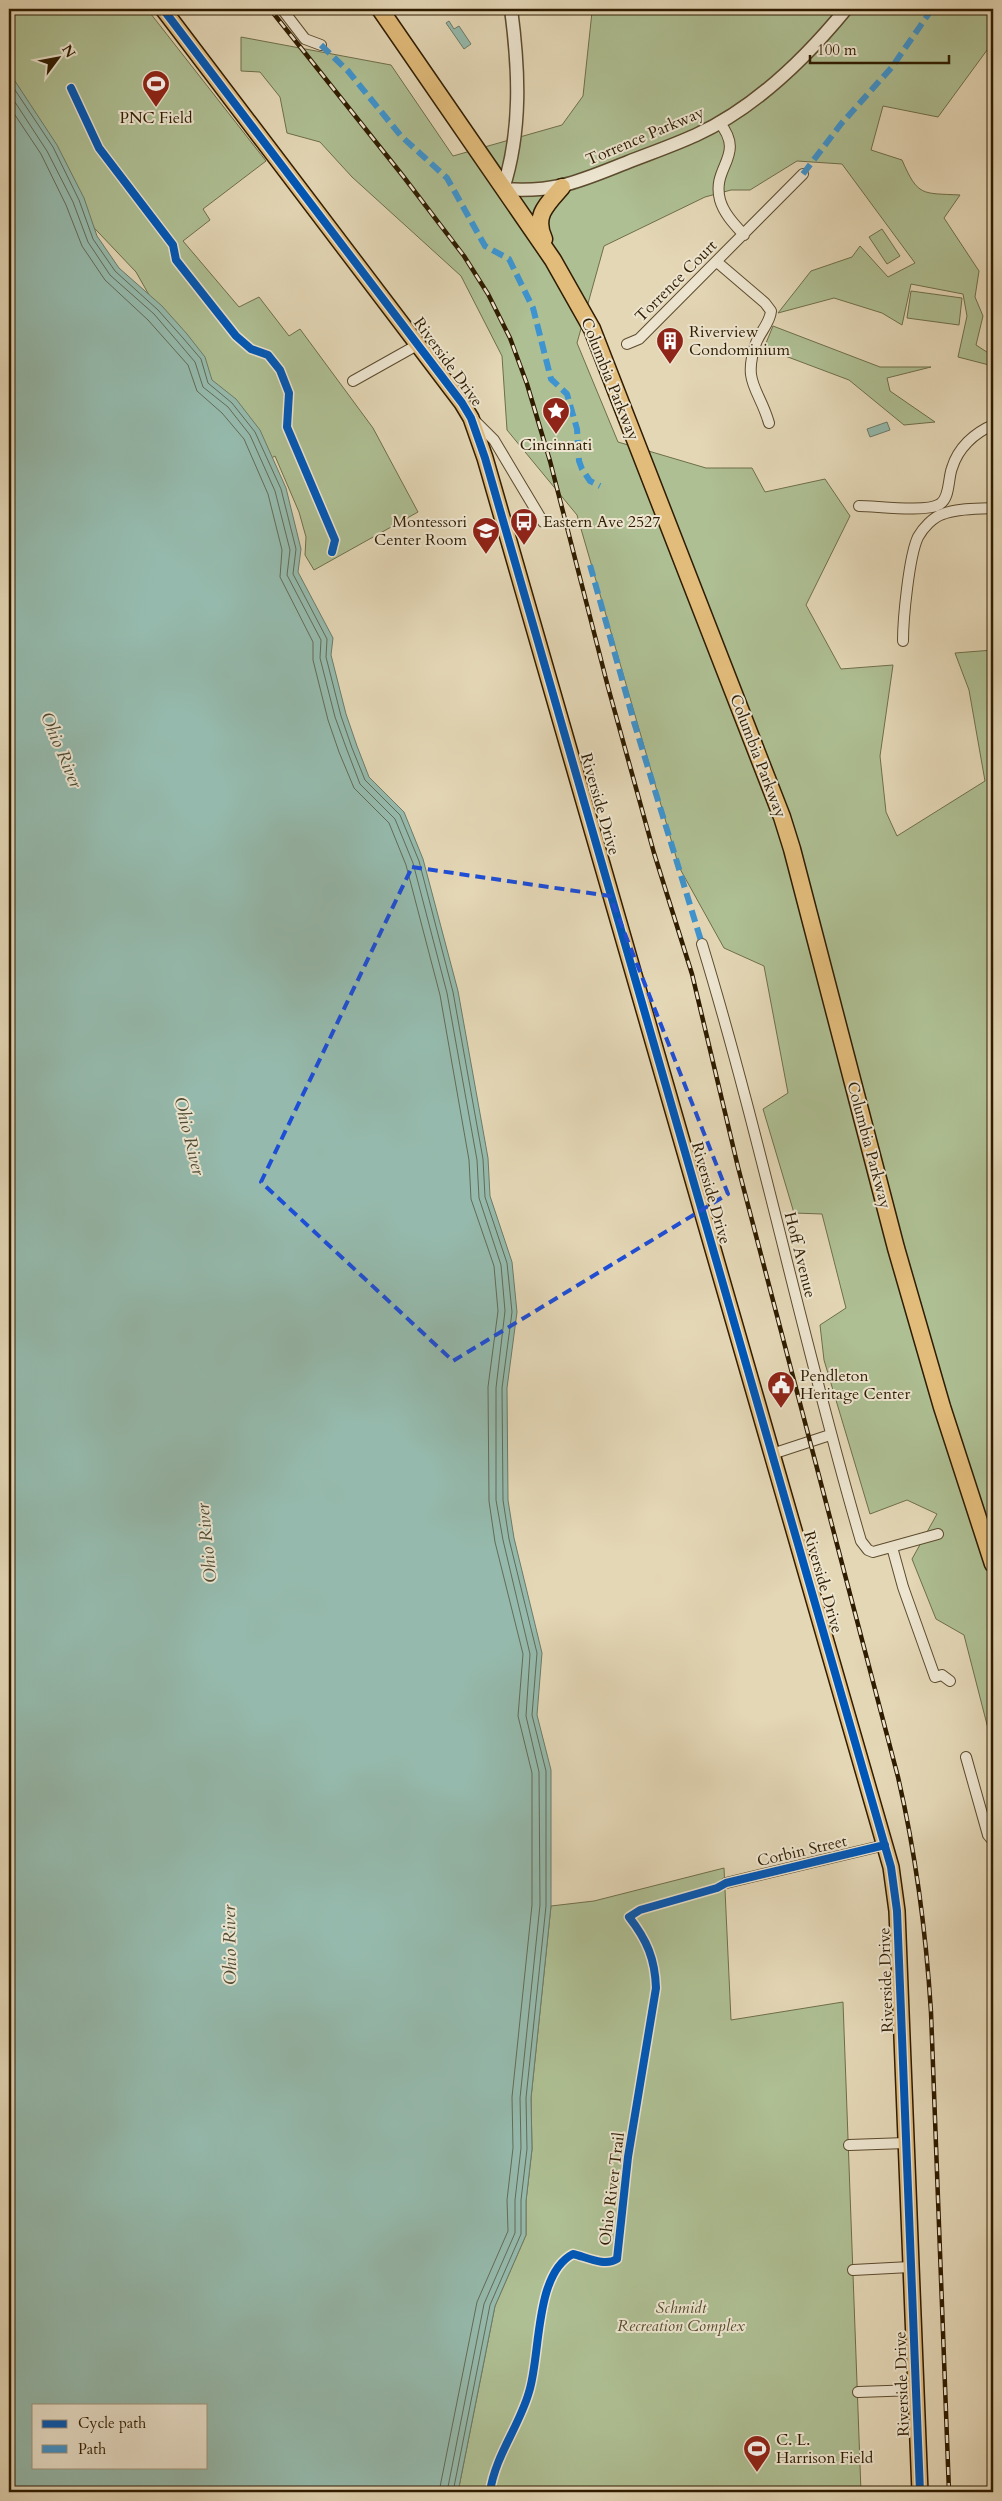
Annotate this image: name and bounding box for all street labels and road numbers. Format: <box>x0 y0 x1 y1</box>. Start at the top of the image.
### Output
street label: Torrence Parkway <box>583 101 708 171</box>
street label: Torrence Court <box>630 235 722 327</box>
street label: Riverside Drive <box>408 313 488 411</box>
street label: Columbia Parkway <box>575 314 645 444</box>
street label: Columbia Parkway <box>724 691 792 821</box>
street label: Riverside Drive <box>575 750 625 858</box>
street label: Columbia Parkway <box>841 1079 897 1211</box>
street label: Riverside Drive <box>686 1139 736 1247</box>
street label: Hoff Avenue <box>779 1210 821 1300</box>
street label: Riverside Drive <box>798 1528 848 1636</box>
street label: Corbin Street <box>755 1830 849 1872</box>
street label: Riverside Drive <box>873 1927 899 2033</box>
street label: Ohio River Trail <box>594 2131 630 2247</box>
street label: Riverside Drive <box>889 2331 915 2437</box>

